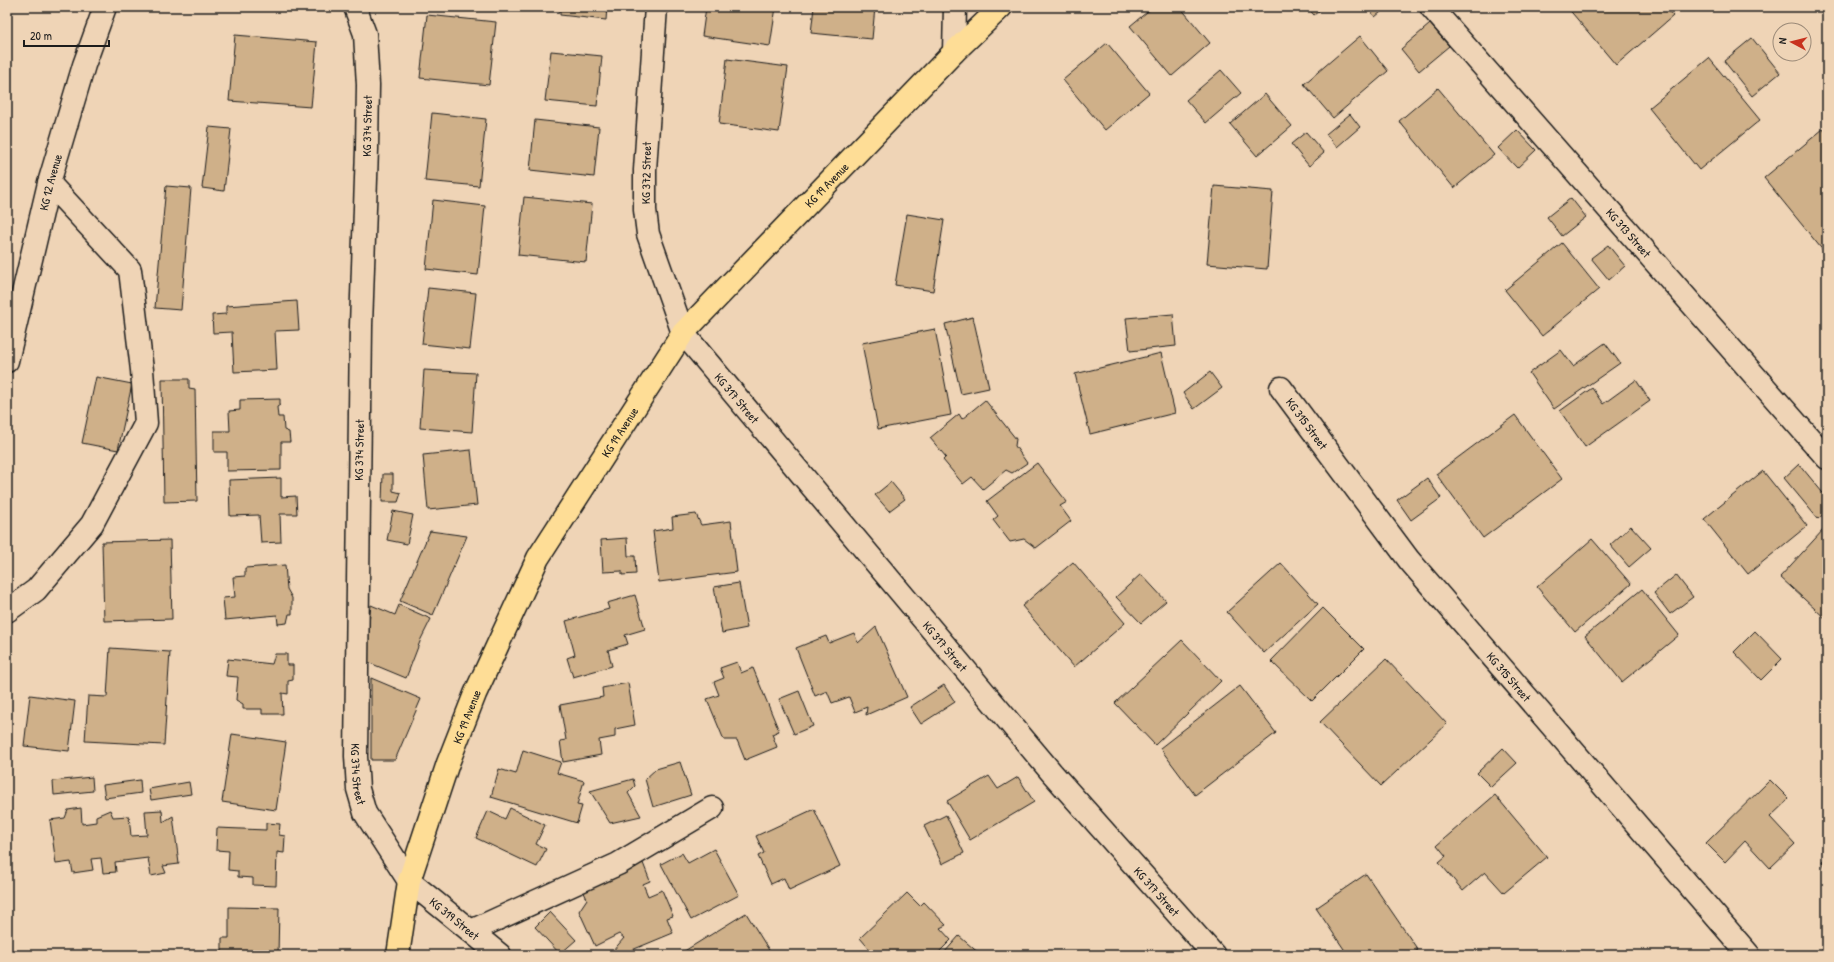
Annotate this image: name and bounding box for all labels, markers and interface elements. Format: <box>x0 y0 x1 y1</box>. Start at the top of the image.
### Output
scale bar <box>24 22 109 48</box>
north arrow <box>1772 22 1812 62</box>
text: 20 m <box>30 27 52 44</box>
text: N <box>1775 37 1789 45</box>
street label: KG 374 Street <box>358 94 376 157</box>
street label: KG 372 Street <box>637 141 655 204</box>
street label: KG 12 Avenue <box>34 151 66 212</box>
street label: KG 19 Avenue <box>800 158 852 211</box>
street label: KG 313 Street <box>1603 204 1656 261</box>
street label: KG 317 Street <box>711 369 764 427</box>
street label: KG 315 Street <box>1282 394 1333 453</box>
street label: KG 19 Avenue <box>597 403 642 460</box>
street label: KG 374 Street <box>350 418 368 481</box>
street label: KG 317 Street <box>919 617 972 676</box>
street label: KG 315 Street <box>1483 648 1536 705</box>
street label: KG 19 Avenue <box>448 686 485 746</box>
street label: KG 374 Street <box>347 743 371 807</box>
street label: KG 317 Street <box>1130 863 1184 920</box>
street label: KG 319 Street <box>426 893 484 944</box>

